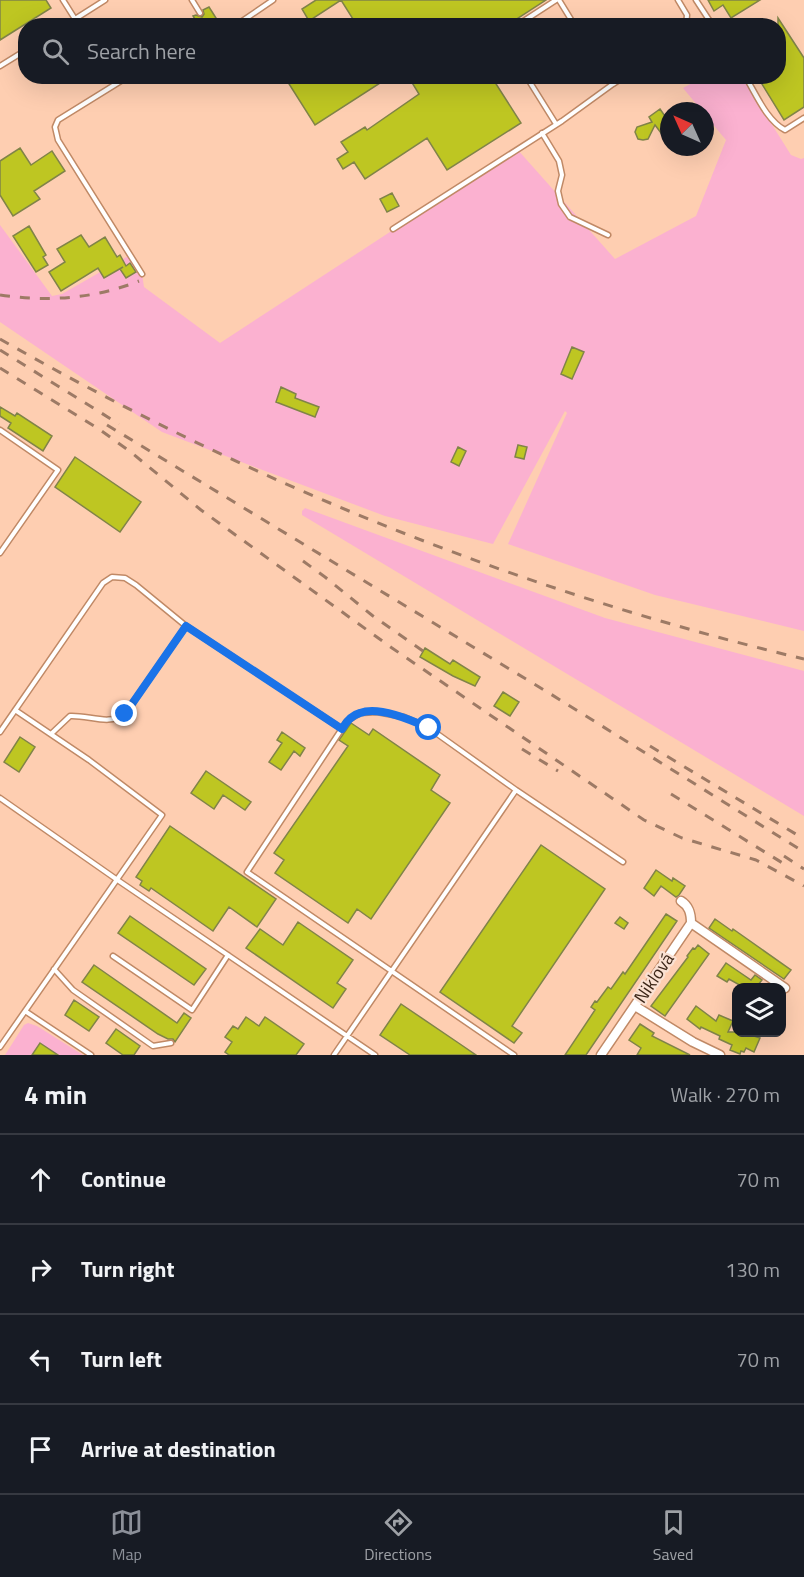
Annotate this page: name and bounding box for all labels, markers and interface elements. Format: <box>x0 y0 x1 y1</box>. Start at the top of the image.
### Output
search box <box>18 18 786 84</box>
text: Search here <box>87 34 196 68</box>
icon: search <box>39 35 72 68</box>
north arrow <box>660 102 714 156</box>
route end <box>111 700 137 726</box>
route start <box>415 714 441 740</box>
street label: Niklová <box>627 947 680 1008</box>
map controls <box>732 983 786 1037</box>
button: layers <box>732 983 786 1037</box>
text: 4 min <box>24 1075 87 1114</box>
text: Walk · 270 m <box>671 1079 780 1110</box>
text: Continue <box>81 1162 166 1196</box>
icon: ahead <box>24 1163 57 1196</box>
text: 70 m <box>736 1164 780 1195</box>
text: Turn right <box>81 1252 175 1286</box>
icon: right <box>24 1253 57 1286</box>
text: 130 m <box>725 1254 780 1285</box>
text: Turn left <box>81 1342 162 1376</box>
icon: left <box>24 1343 57 1376</box>
text: 70 m <box>736 1344 780 1375</box>
text: Arrive at destination <box>81 1432 276 1466</box>
icon: arrive <box>24 1433 57 1466</box>
tab: Map <box>110 1506 143 1566</box>
tab: Directions <box>364 1506 432 1566</box>
tab: Saved <box>653 1506 694 1566</box>

